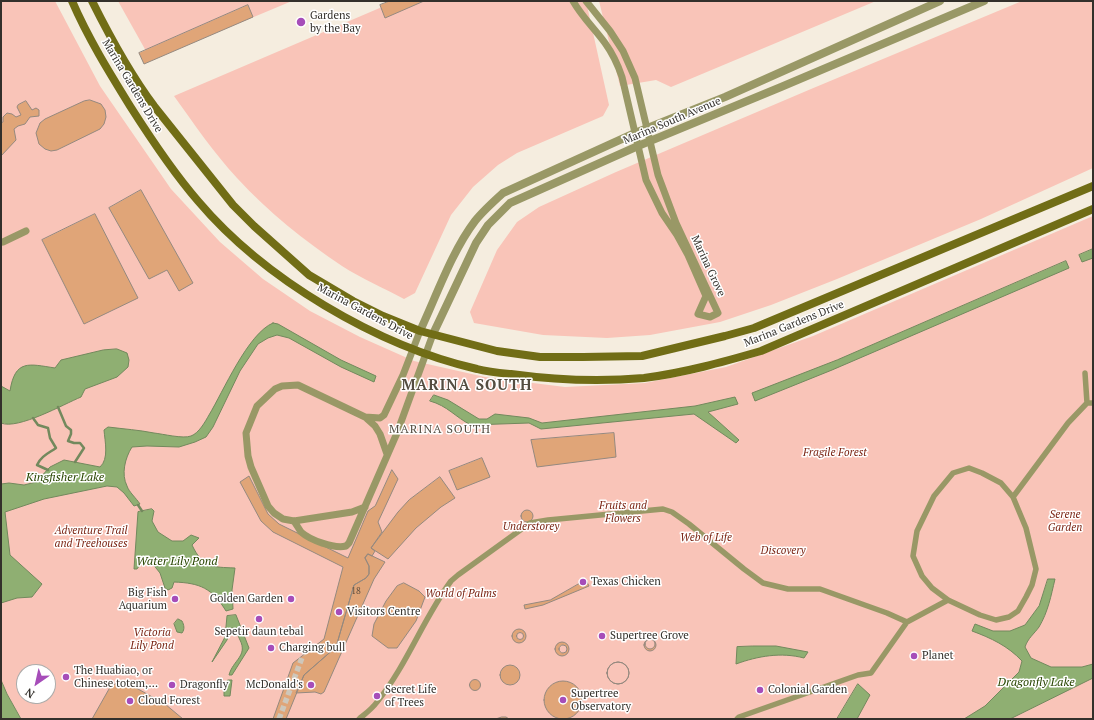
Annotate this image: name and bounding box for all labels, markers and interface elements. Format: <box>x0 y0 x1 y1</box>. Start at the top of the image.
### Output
place label: Gardens by the Bay <box>310 9 361 35</box>
marker: Gardens by the Bay <box>295 16 307 28</box>
street label: Marina Gardens Drive <box>99 37 165 135</box>
street label: Marina South Avenue <box>621 94 723 148</box>
street label: Marina Grove <box>688 233 728 299</box>
street label: Marina Gardens Drive <box>315 281 415 343</box>
street label: Marina Gardens Drive <box>742 298 846 350</box>
district label: MARINA SOUTH <box>401 377 533 395</box>
district label: MARINA SOUTH <box>389 423 491 437</box>
park label: Fragile Forest <box>803 446 867 460</box>
water label: Kingfisher Lake <box>26 471 104 485</box>
park label: Fruits and Flowers <box>599 499 647 525</box>
park label: Serene Garden <box>1048 508 1082 534</box>
park label: Understorey <box>503 520 559 534</box>
park label: Adventure Trail and Treehouses <box>54 524 128 550</box>
park label: Web of Life <box>680 531 732 545</box>
park label: Discovery <box>761 544 805 558</box>
water label: Water Lily Pond <box>136 555 218 569</box>
place label: Texas Chicken <box>591 575 661 589</box>
marker: Texas Chicken <box>578 577 588 587</box>
place label: Big Fish Aquarium <box>119 586 167 612</box>
house number: 18 <box>351 586 361 596</box>
park label: World of Palms <box>425 587 497 601</box>
place label: Golden Garden <box>210 592 283 606</box>
marker: Big Fish Aquarium <box>170 594 180 604</box>
marker: Golden Garden <box>286 594 296 604</box>
place label: Visitors Centre <box>347 605 420 619</box>
marker: Visitors Centre <box>334 607 344 617</box>
marker: Sepetir daun tebal <box>254 614 264 624</box>
place label: Sepetir daun tebal <box>214 625 304 639</box>
park label: Victoria Lily Pond <box>130 626 174 652</box>
place label: Supertree Grove <box>610 629 689 643</box>
marker: Supertree Grove <box>597 631 607 641</box>
place label: Charging bull <box>279 641 345 655</box>
marker: Charging bull <box>266 643 276 653</box>
place label: Planet <box>922 649 954 663</box>
marker: Planet <box>909 651 919 661</box>
north arrow <box>16 664 56 704</box>
place label: The Huabiao, or Chinese totem,... <box>74 664 158 690</box>
marker: The Huabiao, or Chinese totem,... <box>61 672 71 682</box>
water label: Dragonfly Lake <box>997 676 1075 690</box>
place label: Dragonfly <box>180 678 228 692</box>
place label: McDonald's <box>246 678 303 692</box>
marker: Dragonfly <box>167 680 177 690</box>
marker: McDonald's <box>306 680 316 690</box>
place label: Secret Life of Trees <box>385 683 437 709</box>
place label: Colonial Garden <box>768 683 847 697</box>
text: N <box>22 685 37 701</box>
marker: Colonial Garden <box>755 685 765 695</box>
place label: Supertree Observatory <box>571 687 631 713</box>
marker: Secret Life of Trees <box>372 691 382 701</box>
place label: Cloud Forest <box>138 694 200 708</box>
marker: Supertree Observatory <box>558 695 568 705</box>
marker: Cloud Forest <box>125 696 135 706</box>

